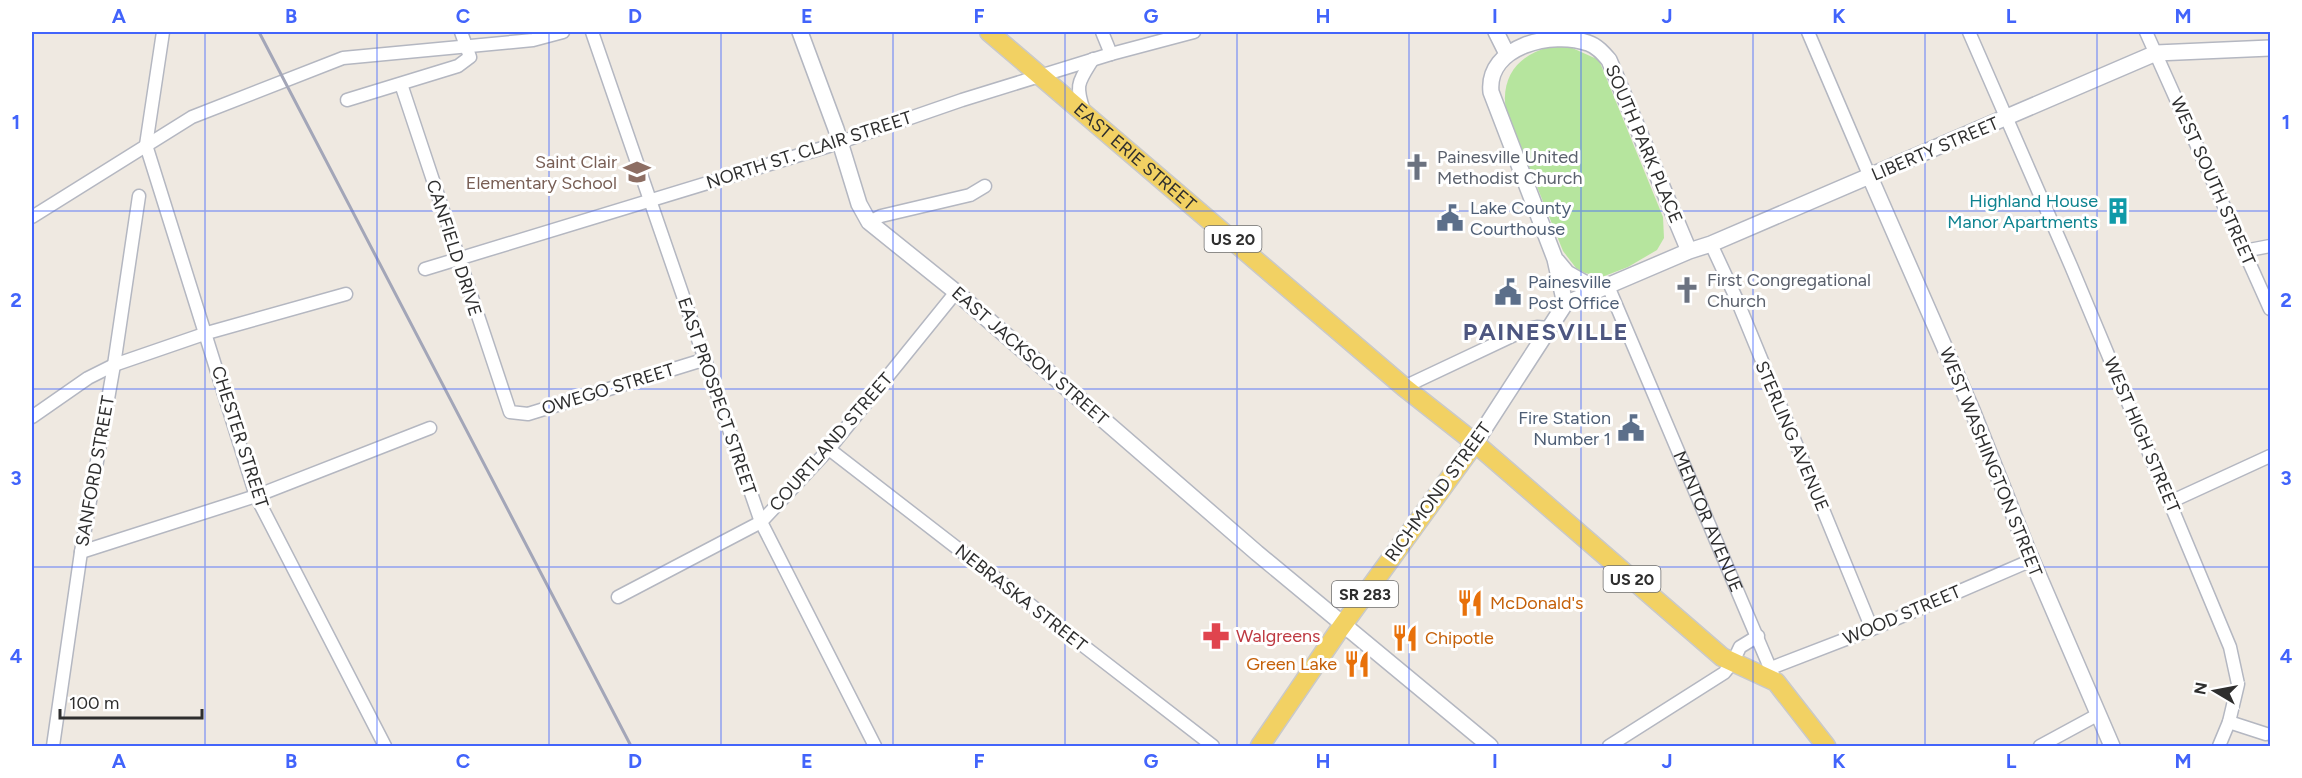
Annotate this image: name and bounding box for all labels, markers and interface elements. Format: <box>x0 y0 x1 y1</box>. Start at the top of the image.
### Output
text: A <box>112 4 127 28</box>
text: B <box>285 4 297 28</box>
text: C <box>456 4 470 28</box>
text: D <box>628 4 642 28</box>
text: E <box>801 4 813 28</box>
text: F <box>973 4 985 28</box>
text: G <box>1144 4 1159 28</box>
text: H <box>1316 4 1331 28</box>
text: I <box>1492 4 1498 28</box>
text: J <box>1661 4 1673 28</box>
text: K <box>1832 4 1846 28</box>
text: L <box>2006 4 2017 28</box>
text: M <box>2174 4 2192 28</box>
street label: SOUTH PARK PLACE <box>1601 61 1687 227</box>
street label: WEST SOUTH STREET <box>2166 93 2260 269</box>
street label: EAST ERIE STREET <box>1069 98 1201 215</box>
street label: NORTH ST. CLAIR STREET <box>703 106 915 194</box>
text: 1 <box>12 110 20 134</box>
text: 1 <box>2282 110 2290 134</box>
street label: LIBERTY STREET <box>1868 112 2002 186</box>
place label: Painesville United Methodist Church <box>1437 146 1583 189</box>
place label: Saint Clair Elementary School <box>466 151 617 194</box>
church icon: Painesville United Methodist Church <box>1402 152 1432 182</box>
school or university icon: Saint Clair Elementary School <box>622 157 652 187</box>
street label: CANFIELD DRIVE <box>422 177 486 319</box>
place label: Highland House Manor Apartments <box>1947 190 2098 233</box>
building icon: Highland House Manor Apartments <box>2103 196 2133 226</box>
place label: Lake County Courthouse <box>1470 197 1572 240</box>
public building icon: Lake County Courthouse <box>1435 203 1465 233</box>
road number: US 20 <box>1204 226 1262 252</box>
place label: First Congregational Church <box>1707 269 1871 312</box>
place label: Painesville Post Office <box>1528 271 1619 314</box>
church icon: First Congregational Church <box>1672 275 1702 305</box>
public building icon: Painesville Post Office <box>1493 277 1523 307</box>
street label: EAST JACKSON STREET <box>947 282 1113 430</box>
text: 2 <box>10 288 22 312</box>
text: 2 <box>2280 288 2292 312</box>
street label: EAST PROSPECT STREET <box>673 295 761 497</box>
district label: PAINESVILLE <box>1463 317 1629 346</box>
street label: WEST WASHINGTON STREET <box>1935 344 2047 580</box>
street label: WEST HIGH STREET <box>2099 354 2185 516</box>
street label: OWEGO STREET <box>539 358 677 420</box>
street label: STERLING AVENUE <box>1750 358 1834 514</box>
street label: CHESTER STREET <box>207 363 273 511</box>
street label: COURTLAND STREET <box>765 368 897 516</box>
street label: SANFORD STREET <box>71 394 119 548</box>
place label: Fire Station Number 1 <box>1518 407 1611 450</box>
public building icon: Fire Station Number 1 <box>1616 413 1646 443</box>
street label: RICHMOND STREET <box>1380 418 1496 566</box>
street label: MENTOR AVENUE <box>1668 448 1748 596</box>
text: 3 <box>10 466 22 490</box>
text: 3 <box>2280 466 2292 490</box>
street label: NEBRASKA STREET <box>951 540 1091 656</box>
road number: US 20 <box>1604 566 1660 592</box>
street label: WOOD STREET <box>1840 580 1964 650</box>
road number: SR 283 <box>1332 581 1398 607</box>
restaurant icon: McDonald's <box>1455 588 1485 618</box>
place label: McDonald's <box>1490 592 1584 614</box>
pharmacy icon: Walgreens <box>1201 621 1231 651</box>
restaurant icon: Chipotle <box>1390 623 1420 653</box>
place label: Walgreens <box>1236 625 1320 647</box>
place label: Chipotle <box>1425 627 1494 649</box>
text: 4 <box>10 644 23 668</box>
text: 4 <box>2280 644 2293 668</box>
restaurant icon: Green Lake <box>1342 649 1372 679</box>
place label: Green Lake <box>1246 653 1337 675</box>
north arrow <box>2185 661 2245 721</box>
text: N <box>2190 681 2211 696</box>
scale bar <box>60 682 202 720</box>
text: 100 m <box>69 692 119 714</box>
text: A <box>112 749 127 773</box>
text: B <box>285 749 297 773</box>
text: C <box>456 749 470 773</box>
text: D <box>628 749 642 773</box>
text: E <box>801 749 813 773</box>
text: F <box>973 749 985 773</box>
text: G <box>1144 749 1159 773</box>
text: H <box>1316 749 1331 773</box>
text: I <box>1492 749 1498 773</box>
text: J <box>1661 749 1673 773</box>
text: K <box>1832 749 1846 773</box>
text: L <box>2006 749 2017 773</box>
text: M <box>2174 749 2192 773</box>

